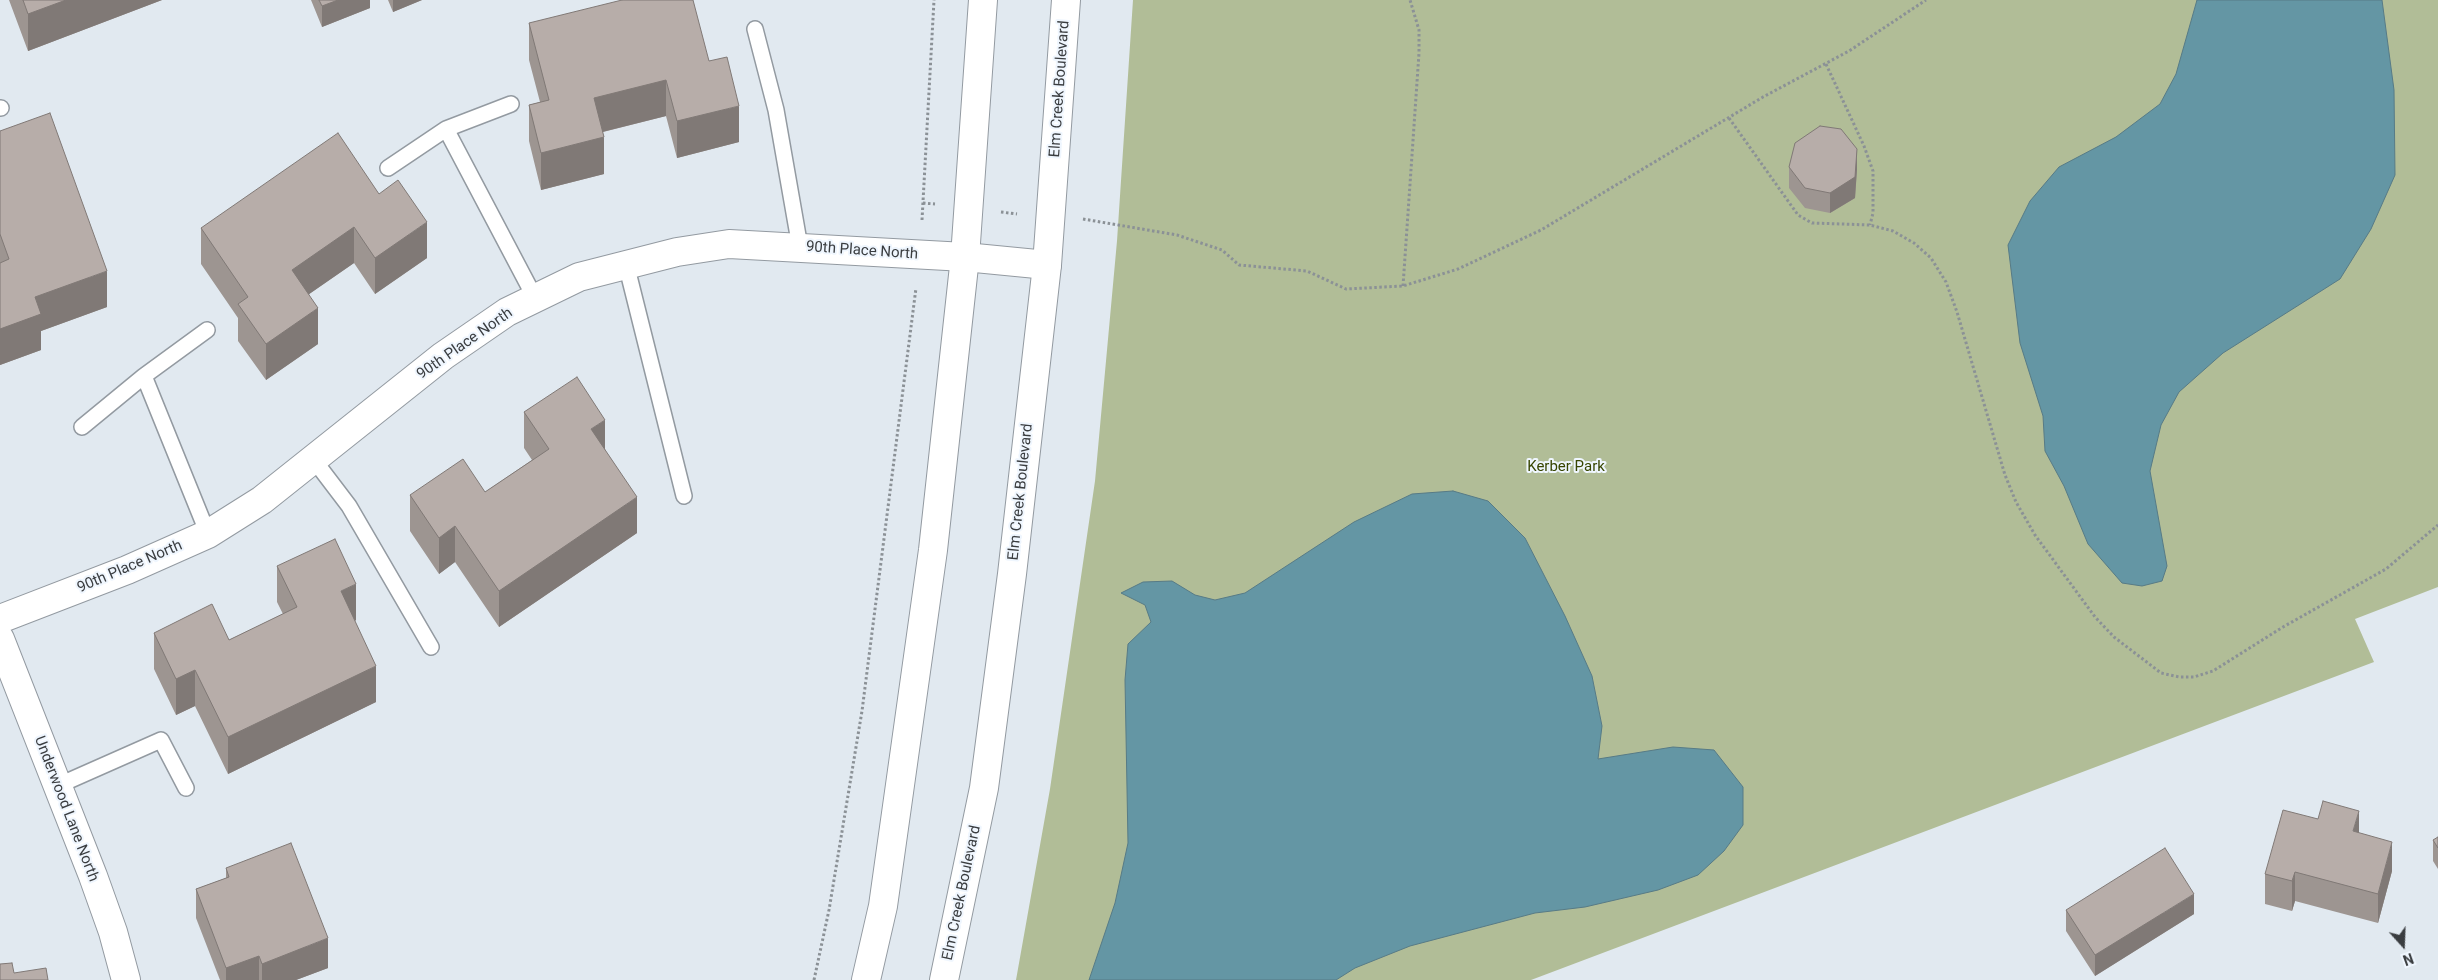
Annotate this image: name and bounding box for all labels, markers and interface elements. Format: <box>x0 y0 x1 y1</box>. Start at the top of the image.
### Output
street label: Elm Creek Boulevard <box>1046 20 1074 158</box>
street label: 90th Place North <box>805 238 919 264</box>
street label: 90th Place North <box>414 304 516 384</box>
street label: Elm Creek Boulevard <box>1005 423 1037 561</box>
park label: Kerber Park <box>1527 458 1605 476</box>
street label: 90th Place North <box>75 537 185 597</box>
street label: Underwood Lane North <box>30 734 102 884</box>
street label: Elm Creek Boulevard <box>939 824 985 962</box>
north arrow <box>2378 920 2428 970</box>
text: N <box>2401 950 2416 968</box>

